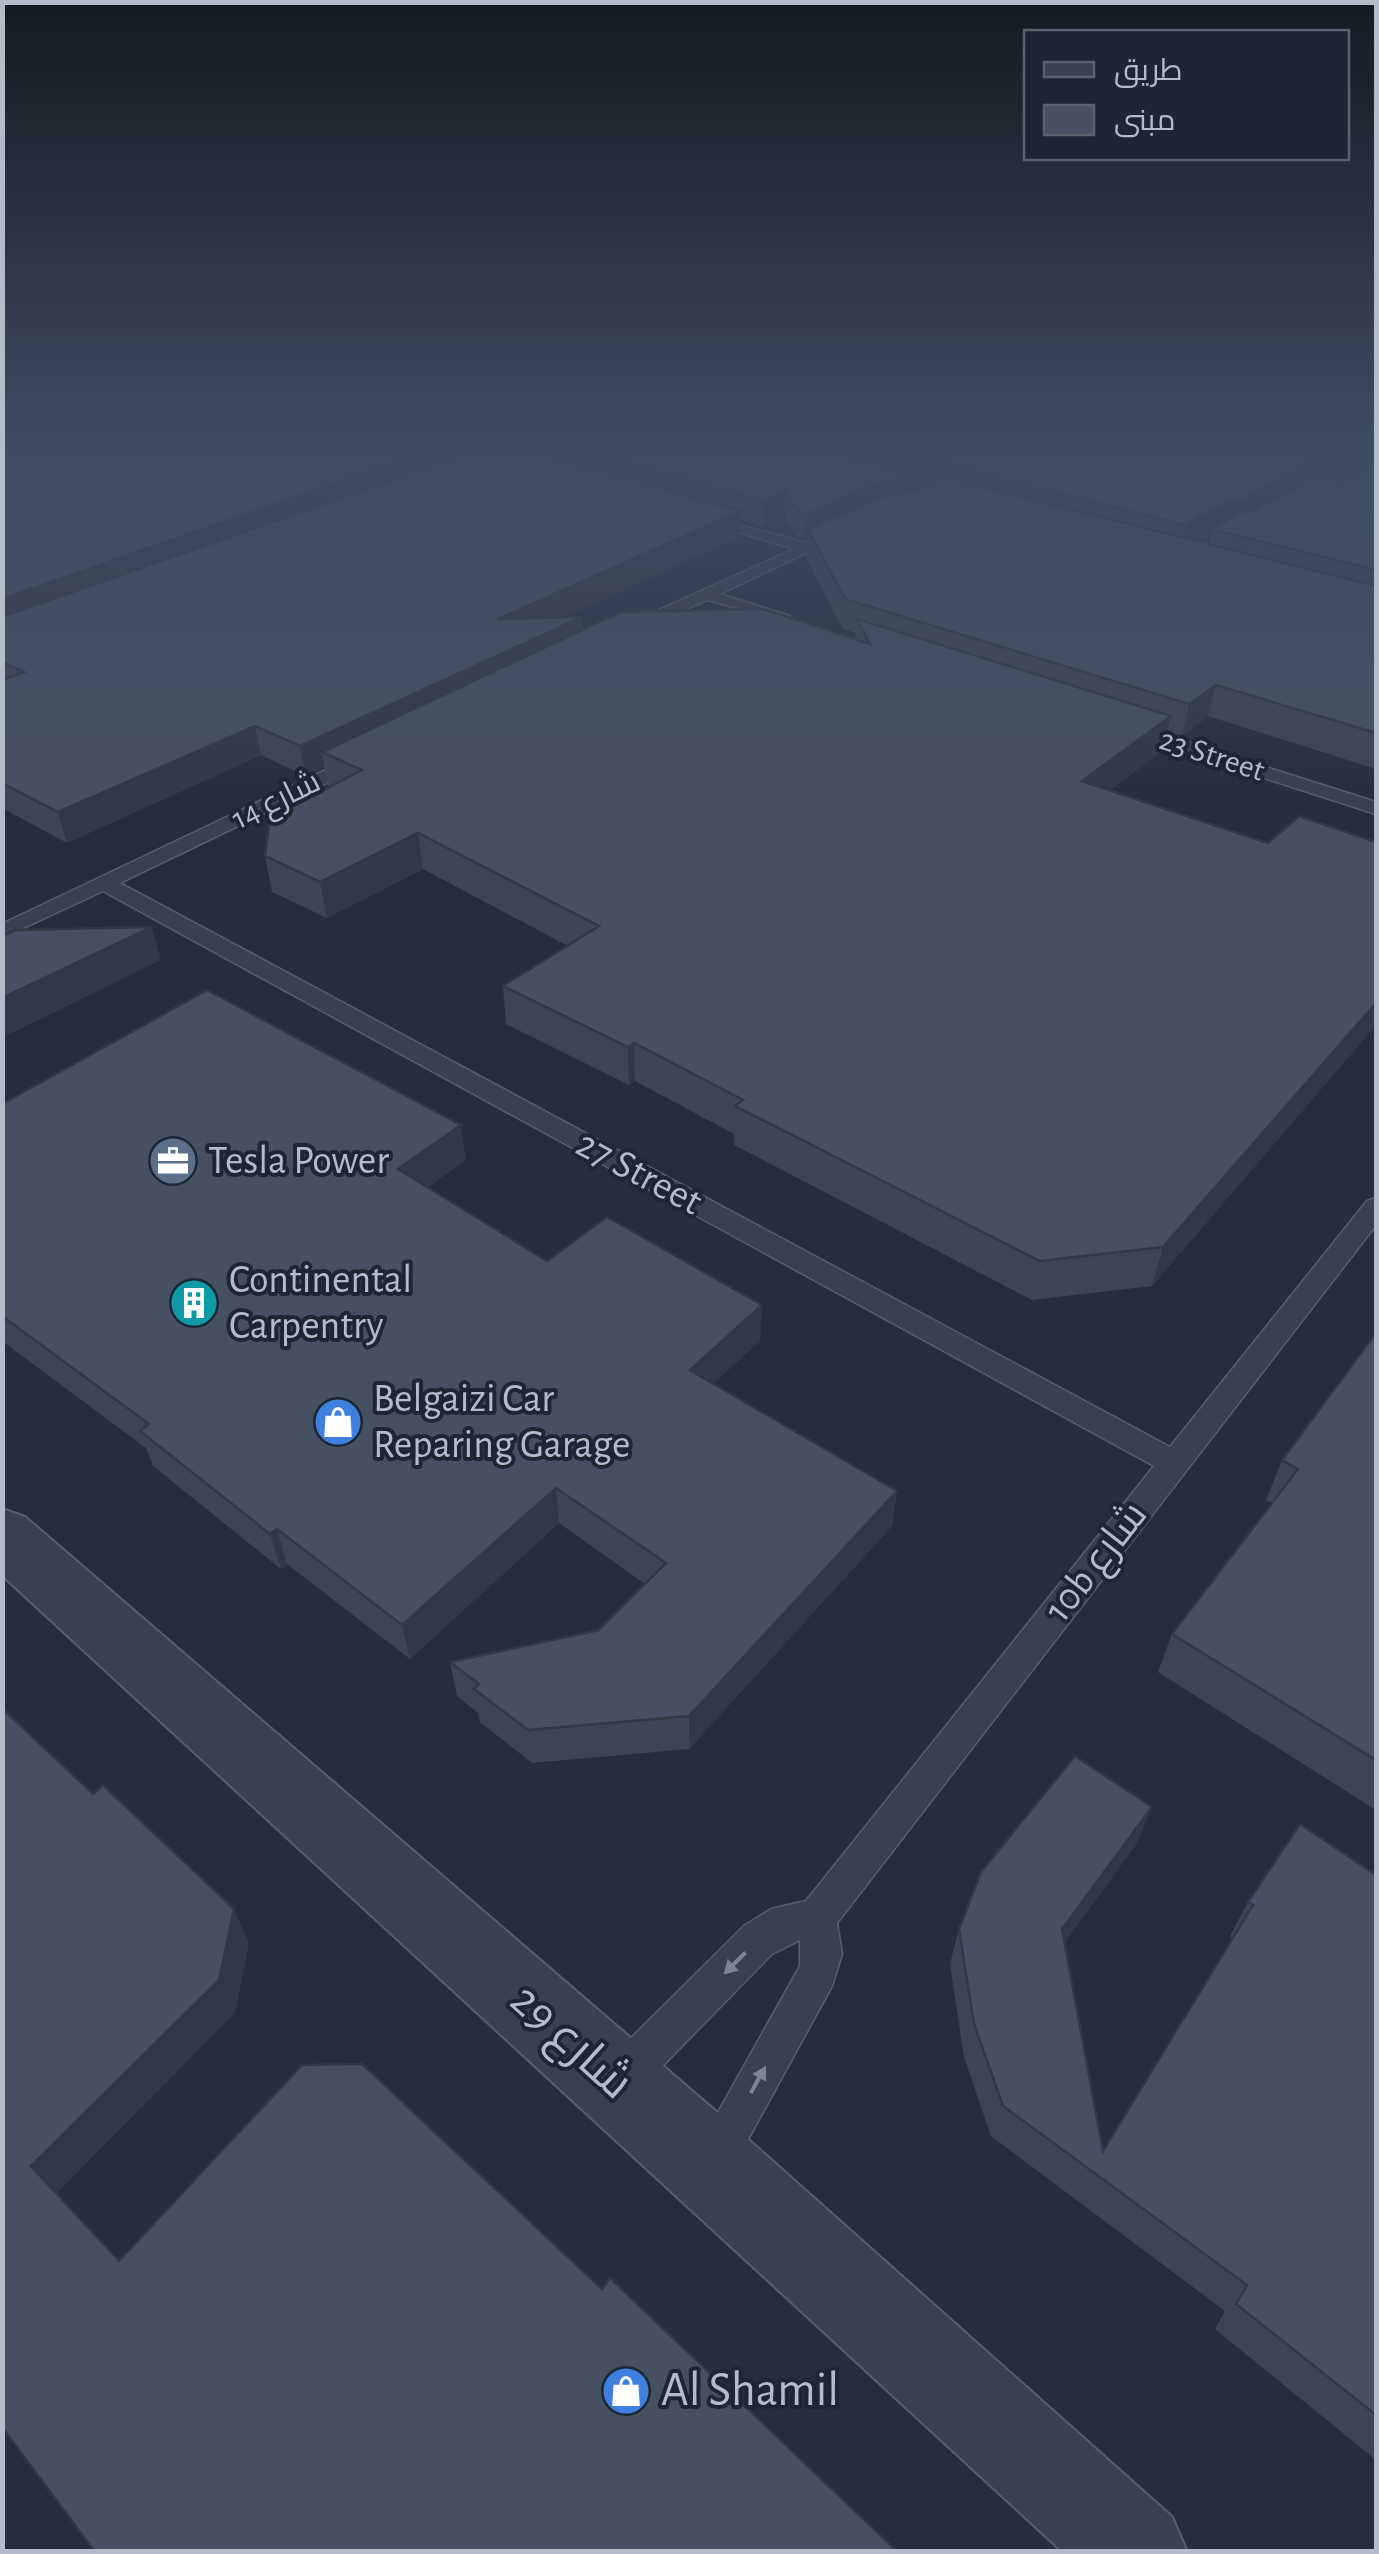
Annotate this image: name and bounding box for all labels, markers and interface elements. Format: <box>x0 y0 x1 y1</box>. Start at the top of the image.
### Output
legend <box>1024 30 1349 160</box>
text: طريق <box>1114 56 1183 88</box>
text: مبنى <box>1114 106 1175 138</box>
street label: 23 Street <box>1156 723 1268 787</box>
street label: شارع 14 <box>227 765 327 839</box>
street label: 27 Street <box>570 1124 708 1223</box>
office icon: Tesla Power <box>147 1135 199 1187</box>
place label: Tesla Power <box>208 1141 389 1181</box>
place label: Continental Carpentry <box>229 1260 412 1346</box>
building icon: Continental Carpentry <box>168 1277 220 1329</box>
place label: Belgaizi Car Reparing Garage <box>373 1379 631 1465</box>
shop icon: Belgaizi Car Reparing Garage <box>312 1396 364 1448</box>
street label: 10b شارع <box>1036 1494 1159 1632</box>
one-way arrow <box>724 1951 747 1975</box>
street label: شارع 29 <box>497 1975 642 2113</box>
one-way arrow <box>749 2066 767 2094</box>
shop icon: Al Shamil <box>600 2365 652 2417</box>
place label: Al Shamil <box>661 2367 839 2415</box>

